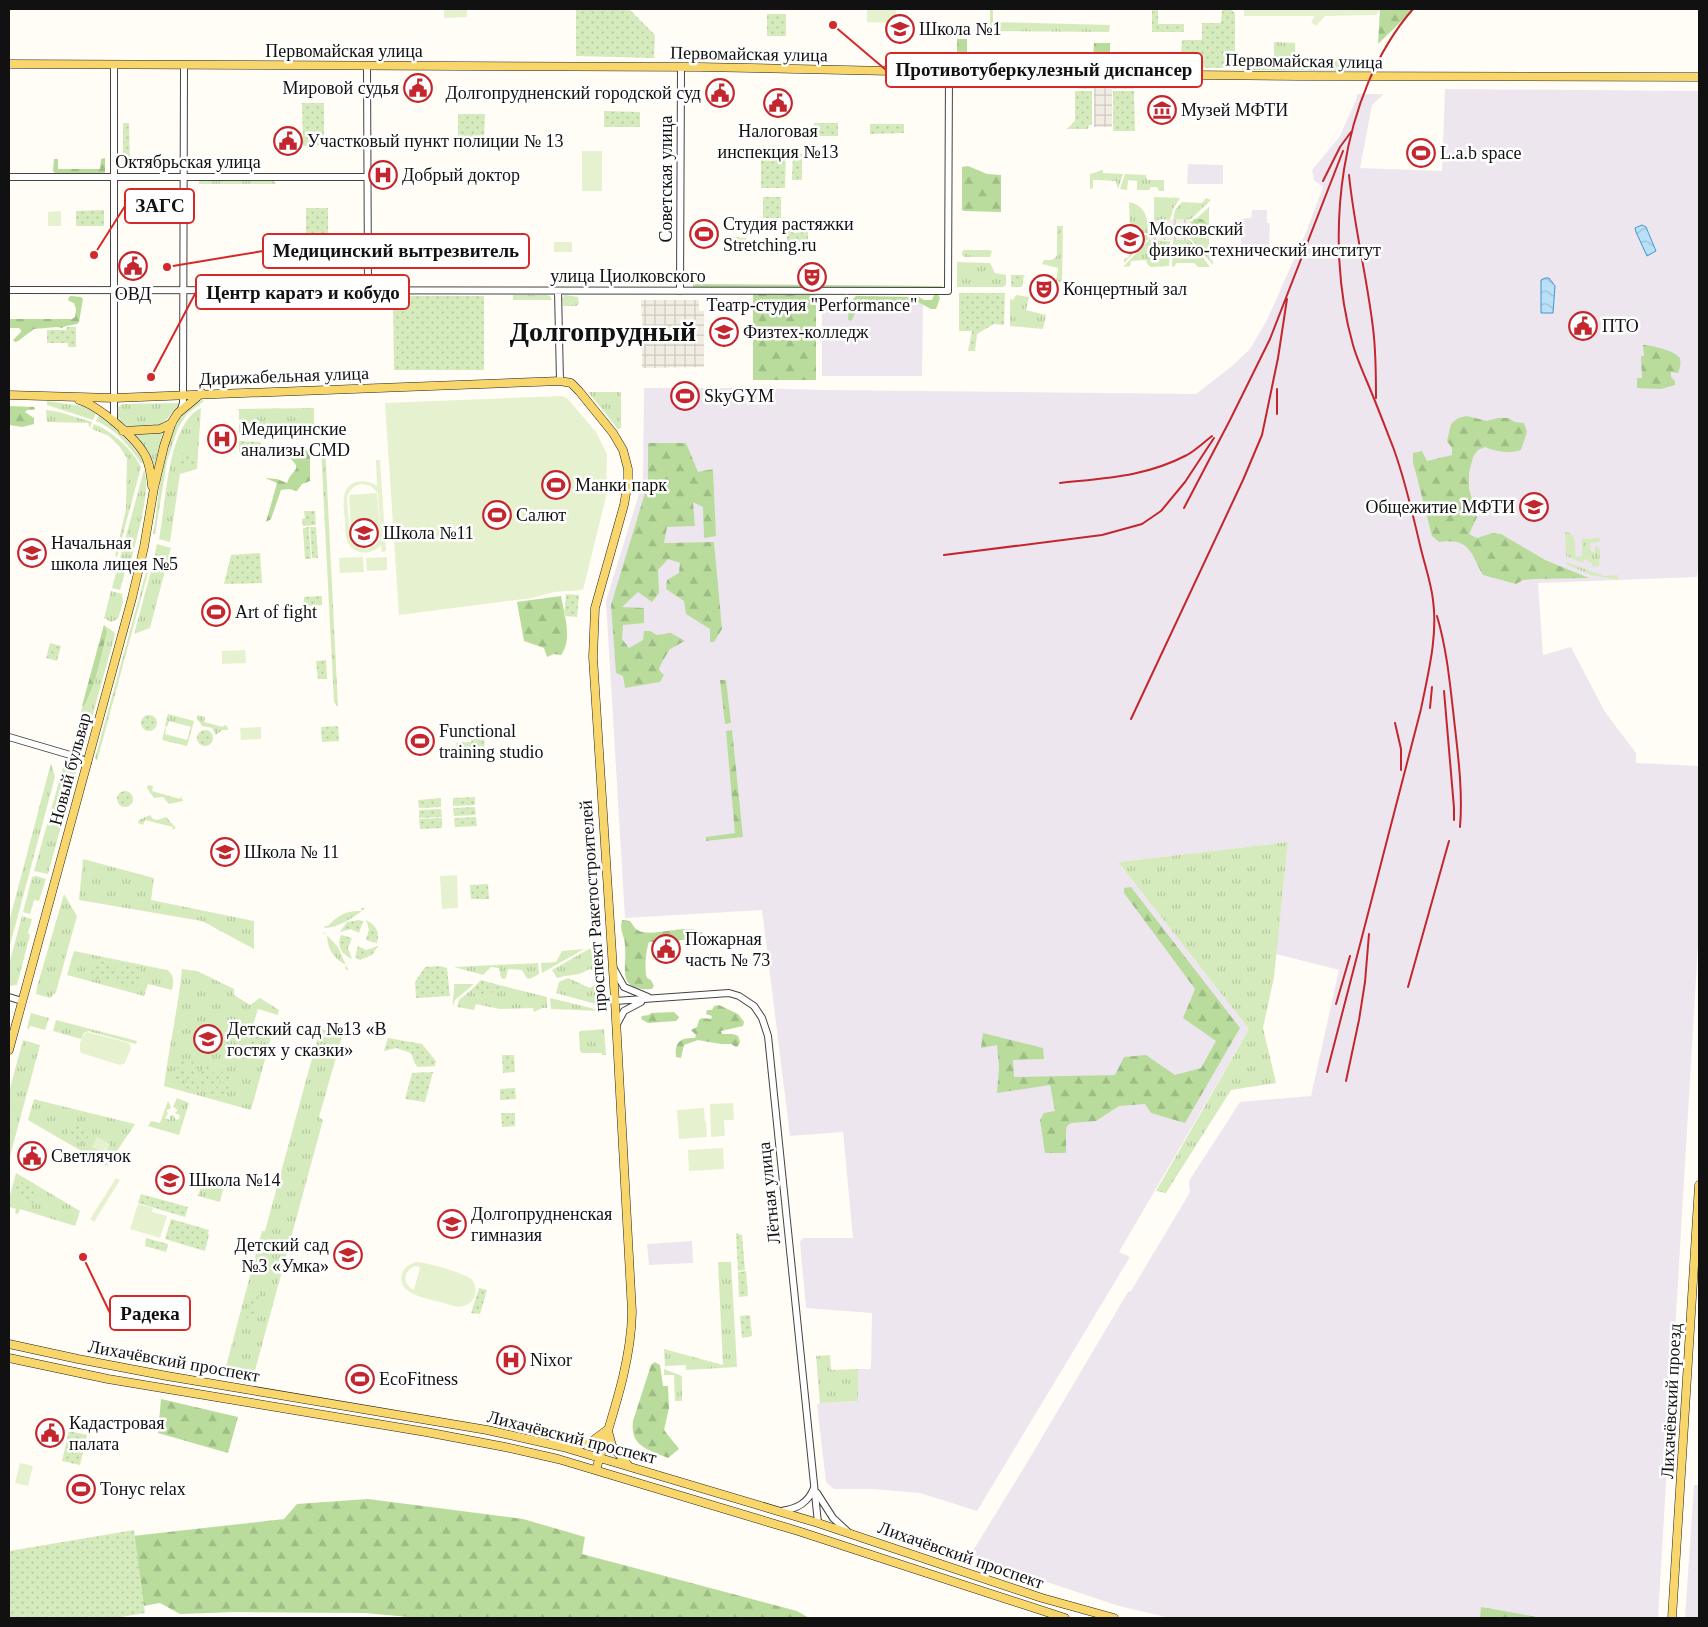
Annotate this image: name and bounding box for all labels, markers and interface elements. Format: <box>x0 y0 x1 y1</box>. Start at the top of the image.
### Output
school or university icon: Школа №1 <box>885 14 915 44</box>
place label: Школа №1 <box>919 19 1001 39</box>
street label: Первомайская улица <box>265 41 423 61</box>
street label: Первомайская улица <box>670 43 828 65</box>
street label: Первомайская улица <box>1225 50 1383 72</box>
callout: Противотуберкулезный диспансер <box>886 53 1202 87</box>
text: Противотуберкулезный диспансер <box>896 59 1192 80</box>
public building icon: Мировой судья <box>403 73 433 103</box>
place label: Мировой судья <box>283 78 399 98</box>
public building icon: Долгопрудненский городской суд <box>705 78 735 108</box>
place label: Долгопрудненский городской суд <box>446 83 701 103</box>
public building icon: Налоговая инспекция №13 <box>763 88 793 118</box>
museum icon: Музей МФТИ <box>1147 95 1177 125</box>
place label: Музей МФТИ <box>1181 100 1288 120</box>
street label: Советская улица <box>656 115 676 243</box>
place label: Налоговая инспекция №13 <box>718 121 838 162</box>
public building icon: Участковый пункт полиции № 13 <box>273 126 303 156</box>
place label: Участковый пункт полиции № 13 <box>307 131 563 151</box>
sports icon: L.a.b space <box>1406 138 1436 168</box>
place label: L.a.b space <box>1440 143 1521 163</box>
street label: Октябрьская улица <box>115 152 261 172</box>
hospital icon: Добрый доктор <box>368 160 398 190</box>
place label: Добрый доктор <box>402 165 520 185</box>
callout: ЗАГС <box>125 189 194 223</box>
text: ЗАГС <box>135 195 185 216</box>
place label: Студия растяжки Stretching.ru <box>723 214 854 255</box>
sports icon: Студия растяжки Stretching.ru <box>689 219 719 249</box>
place label: Московский физико-технический институт <box>1149 219 1381 260</box>
school or university icon: Московский физико-технический институт <box>1115 224 1145 254</box>
callout: Медицинский вытрезвитель <box>263 234 529 268</box>
text: Медицинский вытрезвитель <box>273 240 519 261</box>
public building icon: ОВД <box>118 251 148 281</box>
theatre icon: Театр-студия "Performance" <box>797 262 827 292</box>
street label: улица Циолковского <box>550 266 706 286</box>
theatre icon: Концертный зал <box>1029 274 1059 304</box>
callout: Центр каратэ и кобудо <box>196 275 409 309</box>
place label: Концертный зал <box>1063 279 1187 299</box>
text: Центр каратэ и кобудо <box>206 282 400 303</box>
place label: ОВД <box>115 284 151 304</box>
place label: Театр-студия "Performance" <box>707 295 917 315</box>
public building icon: ПТО <box>1568 311 1598 341</box>
district label: Долгопрудный <box>510 316 696 347</box>
place label: ПТО <box>1602 316 1639 336</box>
school or university icon: Физтех-колледж <box>709 317 739 347</box>
place label: Физтех-колледж <box>743 322 869 342</box>
street label: Дирижабельная улица <box>199 363 369 389</box>
sports icon: SkyGYM <box>670 381 700 411</box>
place label: SkyGYM <box>704 386 774 406</box>
place label: Медицинские анализы CMD <box>241 419 350 460</box>
hospital icon: Медицинские анализы CMD <box>207 424 237 454</box>
sports icon: Манки парк <box>541 470 571 500</box>
place label: Манки парк <box>575 475 667 495</box>
school or university icon: Общежитие МФТИ <box>1519 492 1549 522</box>
place label: Общежитие МФТИ <box>1365 497 1515 517</box>
sports icon: Салют <box>482 500 512 530</box>
place label: Салют <box>516 505 566 525</box>
school or university icon: Школа №11 <box>349 518 379 548</box>
place label: Школа №11 <box>383 523 474 543</box>
place label: Начальная школа лицея №5 <box>51 533 178 574</box>
school or university icon: Начальная школа лицея №5 <box>17 538 47 568</box>
sports icon: Art of fight <box>201 597 231 627</box>
place label: Art of fight <box>235 602 317 622</box>
street label: Новый бульвар <box>45 710 95 828</box>
place label: Functional training studio <box>439 721 544 762</box>
sports icon: Functional training studio <box>405 726 435 756</box>
street label: проспект Ракетостроителей <box>576 799 610 1012</box>
school or university icon: Школа № 11 <box>210 837 240 867</box>
place label: Школа № 11 <box>244 842 339 862</box>
place label: Пожарная часть № 73 <box>685 929 770 970</box>
public building icon: Пожарная часть № 73 <box>651 934 681 964</box>
place label: Детский сад №13 «В гостях у сказки» <box>227 1019 387 1060</box>
school or university icon: Детский сад №13 «В гостях у сказки» <box>193 1024 223 1054</box>
public building icon: Светлячок <box>17 1141 47 1171</box>
street label: Лётная улица <box>754 1141 784 1245</box>
place label: Светлячок <box>51 1146 131 1166</box>
school or university icon: Школа №14 <box>155 1165 185 1195</box>
place label: Школа №14 <box>189 1170 280 1190</box>
place label: Долгопрудненская гимназия <box>471 1204 612 1245</box>
school or university icon: Долгопрудненская гимназия <box>437 1209 467 1239</box>
place label: Детский сад №3 «Умка» <box>235 1235 329 1276</box>
school or university icon: Детский сад №3 «Умка» <box>333 1240 363 1270</box>
callout: Радека <box>110 1296 190 1330</box>
text: Радека <box>120 1303 180 1324</box>
street label: Лихачёвский проезд <box>1657 1323 1685 1479</box>
street label: Лихачёвский проспект <box>87 1336 261 1386</box>
hospital icon: Nixor <box>496 1345 526 1375</box>
place label: Nixor <box>530 1350 572 1370</box>
sports icon: EcoFitness <box>345 1364 375 1394</box>
place label: EcoFitness <box>379 1369 458 1389</box>
street label: Лихачёвский проспект <box>485 1406 659 1468</box>
place label: Кадастровая палата <box>69 1413 165 1454</box>
public building icon: Кадастровая палата <box>35 1418 65 1448</box>
sports icon: Тонус relax <box>66 1474 96 1504</box>
place label: Тонус relax <box>100 1479 186 1499</box>
street label: Лихачёвский проспект <box>876 1517 1047 1593</box>

